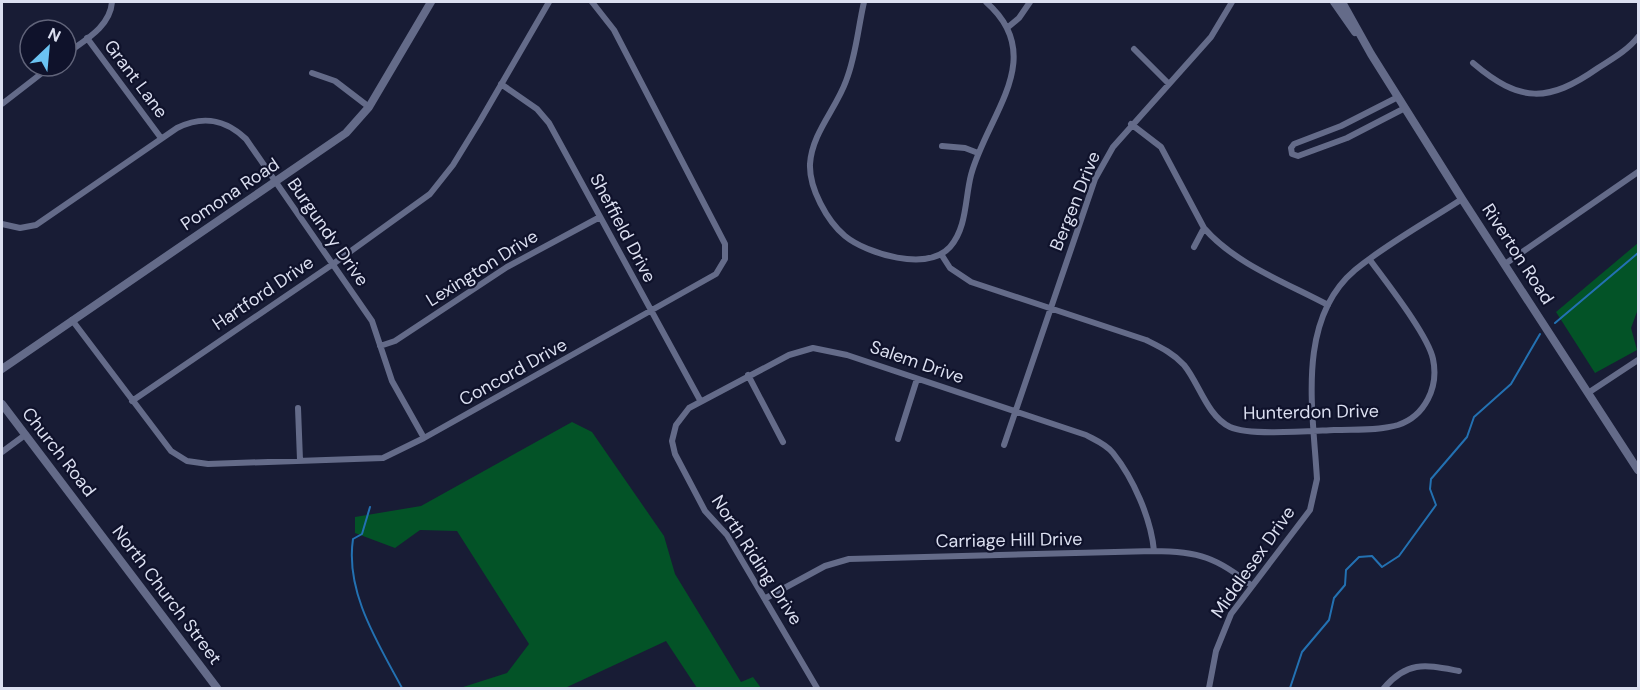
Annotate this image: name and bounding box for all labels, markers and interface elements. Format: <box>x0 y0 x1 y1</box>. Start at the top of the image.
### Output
north arrow <box>18 18 78 78</box>
text: N <box>45 23 64 47</box>
street label: Grant Lane <box>99 35 173 123</box>
street label: Bergen Drive <box>1044 148 1106 254</box>
street label: Pomona Road <box>176 152 284 236</box>
street label: Sheffield Drive <box>584 169 662 287</box>
street label: Burgundy Drive <box>282 173 374 291</box>
street label: Riverton Road <box>1477 199 1559 309</box>
street label: Lexington Drive <box>421 224 543 312</box>
street label: Hartford Drive <box>208 250 318 336</box>
street label: Concord Drive <box>455 332 571 412</box>
street label: Salem Drive <box>867 335 967 389</box>
street label: Hunterdon Drive <box>1243 399 1379 425</box>
street label: Church Road <box>17 402 101 502</box>
street label: North Riding Drive <box>706 490 808 630</box>
street label: Middlesex Drive <box>1205 501 1301 623</box>
street label: North Church Street <box>107 521 227 669</box>
street label: Carriage Hill Drive <box>935 527 1083 553</box>

